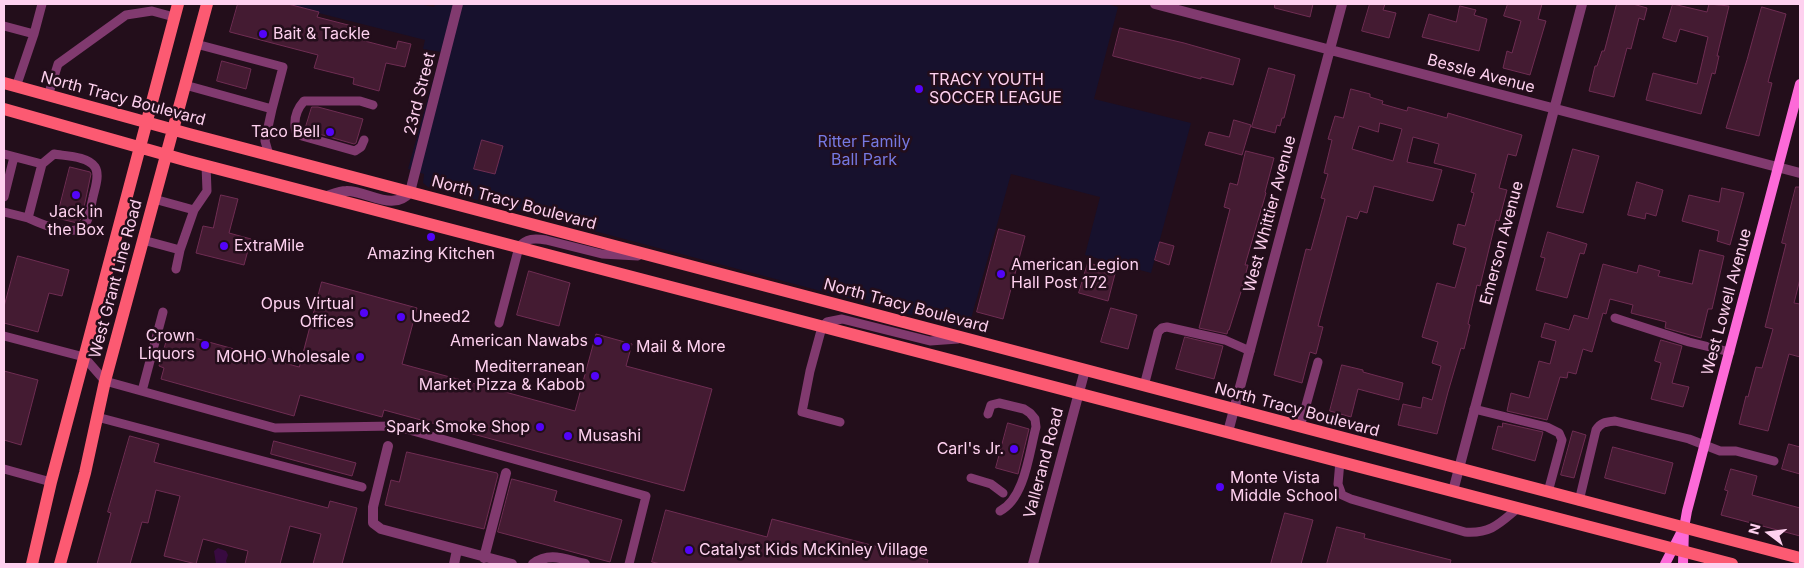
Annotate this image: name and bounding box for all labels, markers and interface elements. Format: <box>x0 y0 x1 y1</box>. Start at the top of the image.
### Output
place label: Bait & Tackle <box>273 24 370 44</box>
marker: Bait & Tackle <box>257 28 269 40</box>
street label: Bessle Avenue <box>1425 50 1537 98</box>
street label: 23rd Street <box>400 51 440 137</box>
street label: North Tracy Boulevard <box>39 68 207 130</box>
place label: TRACY YOUTH SOCCER LEAGUE <box>929 70 1062 108</box>
marker: TRACY YOUTH SOCCER LEAGUE <box>913 83 925 95</box>
place label: Taco Bell <box>251 122 320 142</box>
marker: Taco Bell <box>324 126 336 138</box>
park label: Ritter Family Ball Park <box>818 132 910 170</box>
street label: West Whittier Avenue <box>1240 133 1300 295</box>
street label: North Tracy Boulevard <box>430 172 598 234</box>
street label: Emerson Avenue <box>1476 179 1528 307</box>
marker: Jack in the Box <box>70 189 82 201</box>
street label: West Grant Line Road <box>86 198 146 360</box>
place label: Jack in the Box <box>48 202 104 240</box>
street label: West Lowell Avenue <box>1698 226 1756 378</box>
marker: Amazing Kitchen <box>425 231 437 243</box>
place label: ExtraMile <box>234 236 304 256</box>
marker: ExtraMile <box>218 240 230 252</box>
place label: Amazing Kitchen <box>367 244 495 264</box>
place label: American Legion Hall Post 172 <box>1011 255 1139 293</box>
marker: American Legion Hall Post 172 <box>995 268 1007 280</box>
street label: North Tracy Boulevard <box>822 275 990 337</box>
place label: Opus Virtual Offices <box>261 294 354 332</box>
marker: Opus Virtual Offices <box>358 307 370 319</box>
place label: Uneed2 <box>411 307 471 327</box>
marker: Uneed2 <box>395 311 407 323</box>
place label: Crown Liquors <box>139 326 195 364</box>
place label: American Nawabs <box>450 331 588 351</box>
marker: American Nawabs <box>592 335 604 347</box>
place label: Mail & More <box>636 337 726 357</box>
marker: Crown Liquors <box>199 339 211 351</box>
marker: Mail & More <box>620 341 632 353</box>
place label: MOHO Wholesale <box>216 347 350 367</box>
marker: MOHO Wholesale <box>354 351 366 363</box>
place label: Mediterranean Market Pizza & Kabob <box>419 357 585 395</box>
marker: Mediterranean Market Pizza & Kabob <box>589 370 601 382</box>
street label: North Tracy Boulevard <box>1213 379 1381 441</box>
street label: Vallerand Road <box>1020 406 1068 520</box>
place label: Spark Smoke Shop <box>386 417 530 437</box>
marker: Spark Smoke Shop <box>534 421 546 433</box>
place label: Musashi <box>578 426 641 446</box>
marker: Musashi <box>562 430 574 442</box>
place label: Carl's Jr. <box>937 439 1004 459</box>
marker: Carl's Jr. <box>1008 443 1020 455</box>
place label: Monte Vista Middle School <box>1230 468 1338 506</box>
marker: Monte Vista Middle School <box>1214 481 1226 493</box>
north arrow <box>1744 508 1794 558</box>
text: N <box>1744 522 1764 536</box>
place label: Catalyst Kids McKinley Village <box>699 540 928 560</box>
marker: Catalyst Kids McKinley Village <box>683 544 695 556</box>

